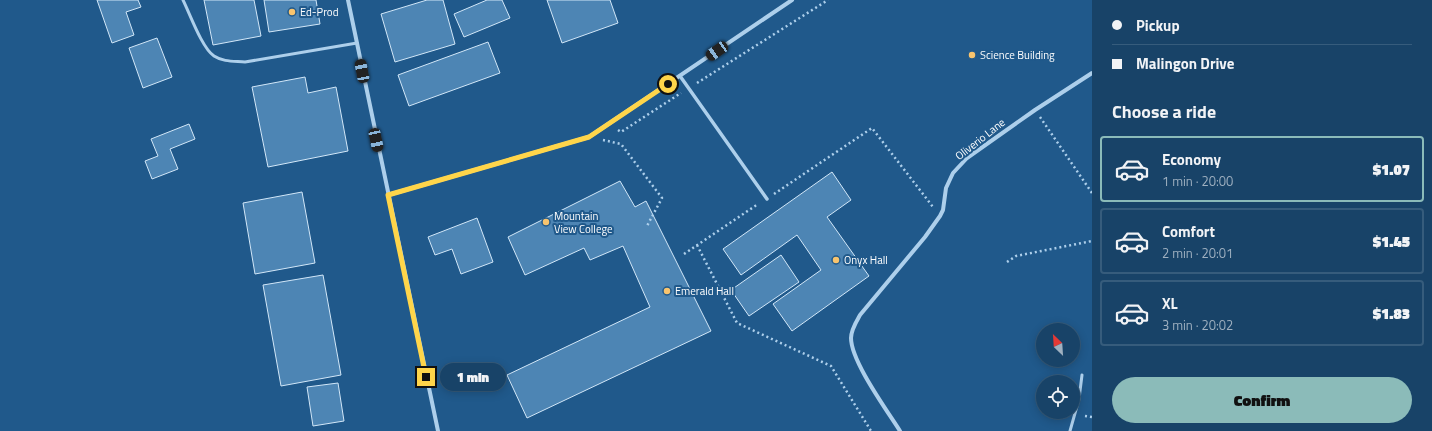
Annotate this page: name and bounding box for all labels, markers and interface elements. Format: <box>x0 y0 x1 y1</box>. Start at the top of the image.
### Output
place label: Ed-Prod <box>300 4 339 20</box>
marker: Ed-Prod <box>287 7 297 17</box>
text: Pickup <box>1136 14 1180 37</box>
car <box>704 39 730 63</box>
place label: Science Building <box>980 47 1055 63</box>
marker: Science Building <box>967 50 977 60</box>
text: Malingon Drive <box>1136 52 1234 75</box>
car <box>354 58 370 84</box>
route start <box>659 75 677 93</box>
text: Choose a ride <box>1112 98 1216 125</box>
street label: Oliverio Lane <box>952 114 1009 164</box>
car <box>368 127 384 153</box>
text: Economy <box>1162 148 1221 171</box>
icon: car <box>1114 151 1150 187</box>
text: $1.07 <box>1373 158 1410 181</box>
text: 1 min · 20:00 <box>1162 171 1233 191</box>
place label: Mountain View College <box>554 208 613 237</box>
marker: Mountain View College <box>541 217 551 227</box>
text: Comfort <box>1162 220 1215 243</box>
icon: car <box>1114 223 1150 259</box>
text: $1.45 <box>1373 230 1410 253</box>
text: 2 min · 20:01 <box>1162 243 1233 263</box>
place label: Onyx Hall <box>844 252 888 268</box>
marker: Onyx Hall <box>831 255 841 265</box>
place label: Emerald Hall <box>675 283 734 299</box>
marker: Emerald Hall <box>662 286 672 296</box>
text: XL <box>1162 292 1178 315</box>
icon: car <box>1114 295 1150 331</box>
text: $1.83 <box>1373 302 1410 325</box>
text: 3 min · 20:02 <box>1162 315 1233 335</box>
north arrow <box>1036 323 1080 367</box>
map controls <box>1036 323 1080 419</box>
callout: 1 min <box>440 363 506 391</box>
text: 1 min <box>457 367 489 387</box>
route end <box>417 368 435 386</box>
button: locate <box>1036 375 1080 419</box>
button: Confirm <box>1112 377 1412 423</box>

